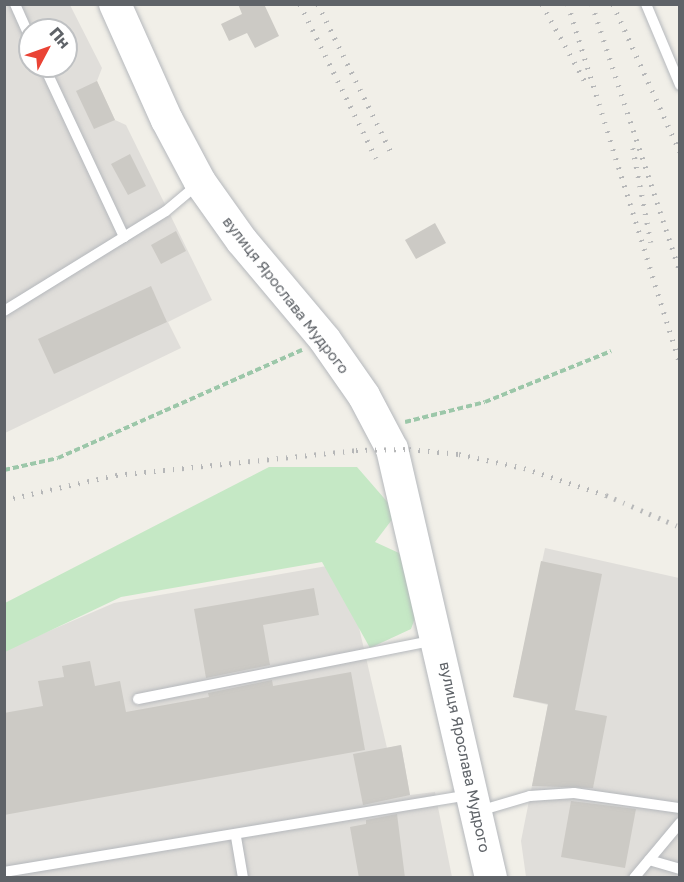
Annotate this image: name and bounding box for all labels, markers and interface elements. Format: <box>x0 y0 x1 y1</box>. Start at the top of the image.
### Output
north arrow <box>18 18 78 78</box>
text: Пн <box>45 23 75 52</box>
street label: вулиця Ярослава Мудрого <box>219 213 353 377</box>
street label: вулиця Ярослава Мудрого <box>436 660 494 854</box>

